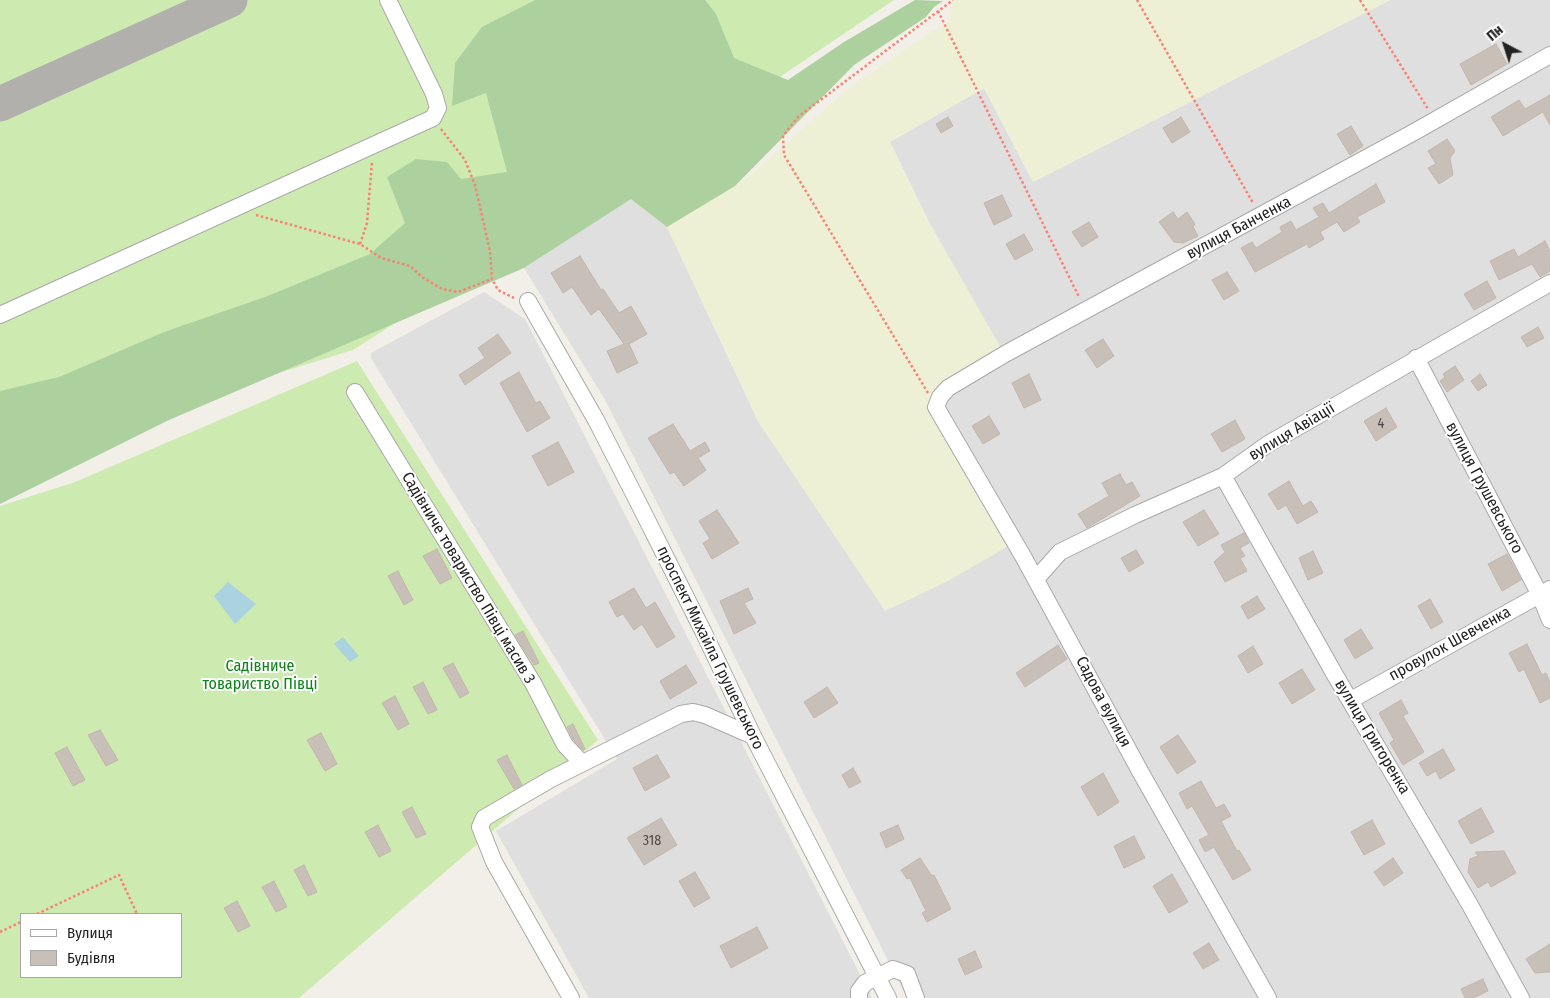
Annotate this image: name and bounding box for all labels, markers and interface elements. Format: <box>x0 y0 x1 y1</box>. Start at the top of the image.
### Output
north arrow <box>1480 20 1530 70</box>
text: Пн <box>1483 22 1507 45</box>
street label: вулиця Банченка <box>1183 192 1295 264</box>
street label: вулиця Авіації <box>1246 399 1338 465</box>
house number: 4 <box>1378 416 1384 432</box>
street label: вулиця Грушевського <box>1441 419 1527 557</box>
street label: Садівниче товариство Півці масив 3 <box>397 469 539 687</box>
street label: проспект Михайла Грушевського <box>652 543 768 753</box>
street label: провулок Шевченка <box>1386 603 1514 685</box>
street label: Садова вулиця <box>1071 653 1135 751</box>
park label: Садівниче товариство Півці <box>202 657 318 695</box>
street label: вулиця Григоренка <box>1330 676 1414 798</box>
house number: 318 <box>643 833 661 849</box>
legend <box>20 913 182 978</box>
text: Вулиця <box>67 924 113 942</box>
text: Будівля <box>67 949 115 967</box>

